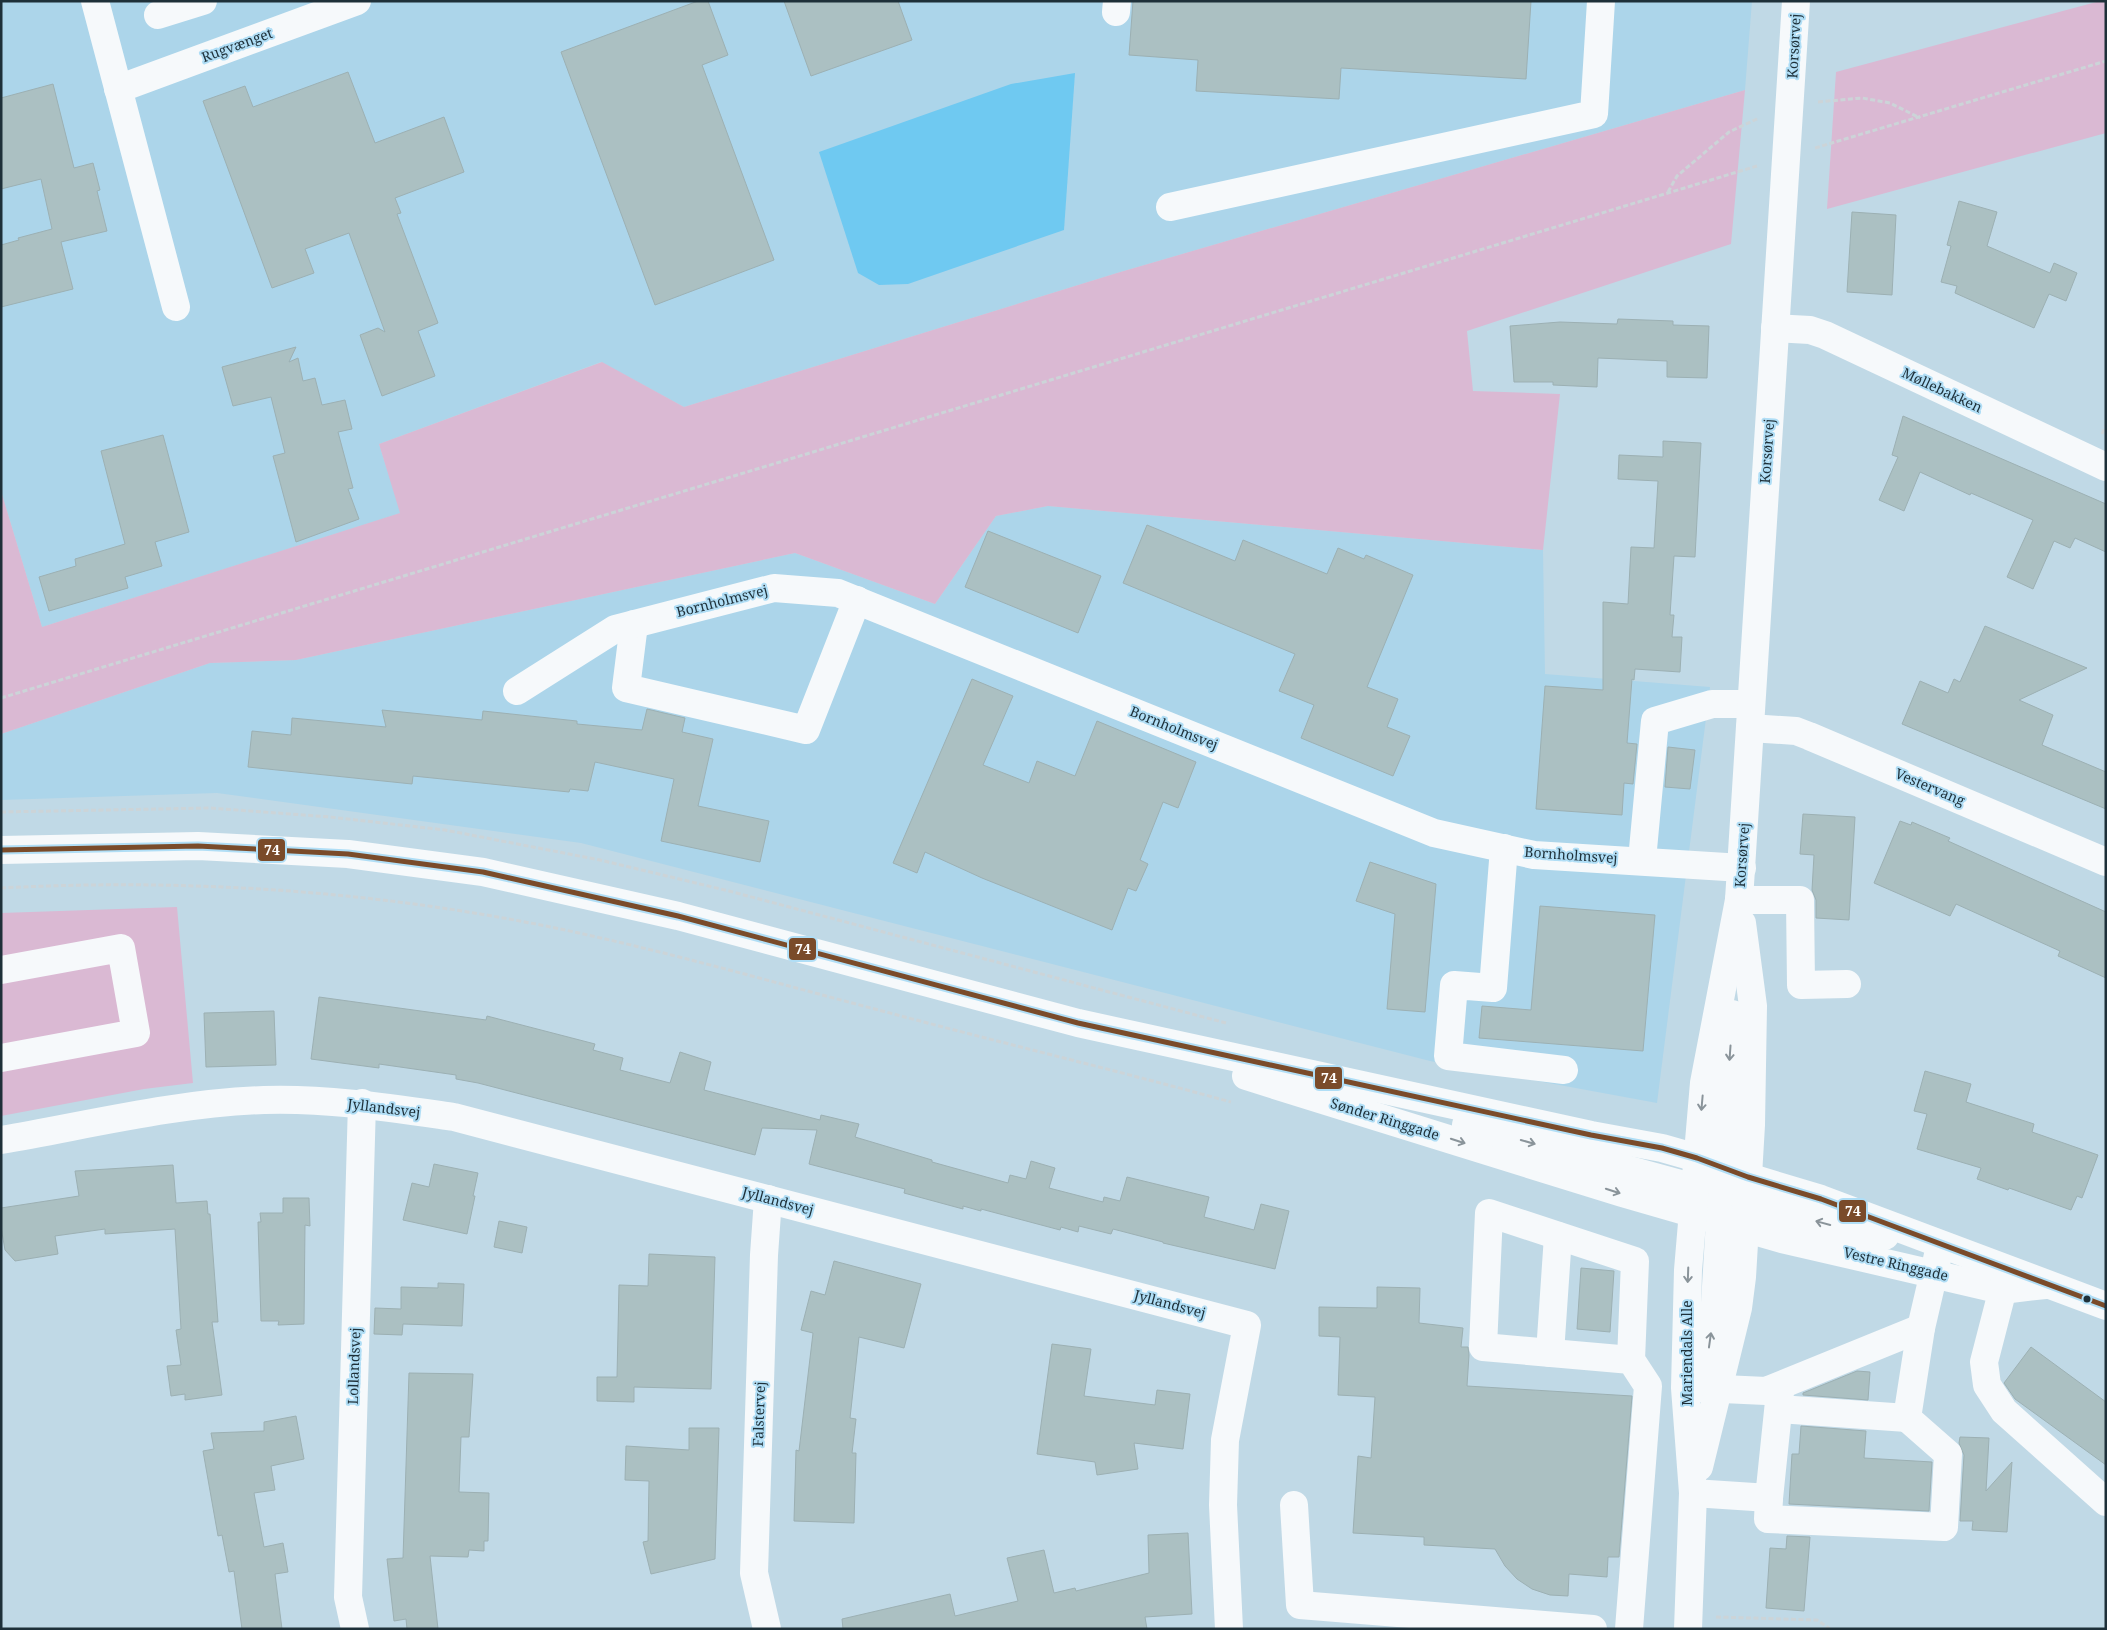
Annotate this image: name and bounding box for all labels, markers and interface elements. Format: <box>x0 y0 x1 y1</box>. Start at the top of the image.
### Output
street label: Korsørvej <box>1782 13 1805 79</box>
street label: Rugvænget <box>199 23 275 66</box>
street label: Møllebakken <box>1899 363 1985 416</box>
street label: Korsørvej <box>1755 418 1778 484</box>
street label: Bornholmsvej <box>674 580 770 621</box>
street label: Bornholmsvej <box>1127 701 1221 754</box>
street label: Vestervang <box>1892 763 1968 810</box>
street label: Korsørvej <box>1730 822 1753 888</box>
line badge: 74 <box>257 838 286 862</box>
text: 74 <box>264 840 280 859</box>
street label: Bornholmsvej <box>1524 842 1618 867</box>
line badge: 74 <box>788 937 817 961</box>
text: 74 <box>795 939 811 958</box>
one-way arrow <box>1725 1045 1734 1061</box>
line badge: 74 <box>1314 1066 1343 1090</box>
text: 74 <box>1321 1068 1337 1087</box>
street label: Jyllandsvej <box>346 1093 422 1121</box>
street label: Sønder Ringgade <box>1328 1093 1442 1144</box>
one-way arrow <box>1697 1094 1707 1110</box>
one-way arrow <box>1450 1137 1466 1147</box>
one-way arrow <box>1520 1138 1536 1148</box>
street label: Jyllandsvej <box>739 1182 816 1219</box>
one-way arrow <box>1605 1186 1621 1196</box>
line badge: 74 <box>1838 1199 1867 1223</box>
text: 74 <box>1845 1201 1861 1220</box>
one-way arrow <box>1816 1218 1832 1228</box>
street label: Vestre Ringgade <box>1842 1242 1950 1285</box>
one-way arrow <box>1684 1267 1693 1283</box>
street label: Jyllandsvej <box>1131 1285 1208 1322</box>
unlabelled marker <box>2082 1294 2092 1304</box>
street label: Mariendals Alle <box>1677 1300 1696 1406</box>
street label: Lollandsvej <box>343 1327 364 1405</box>
one-way arrow <box>1705 1332 1715 1348</box>
street label: Falstervej <box>748 1381 769 1447</box>

